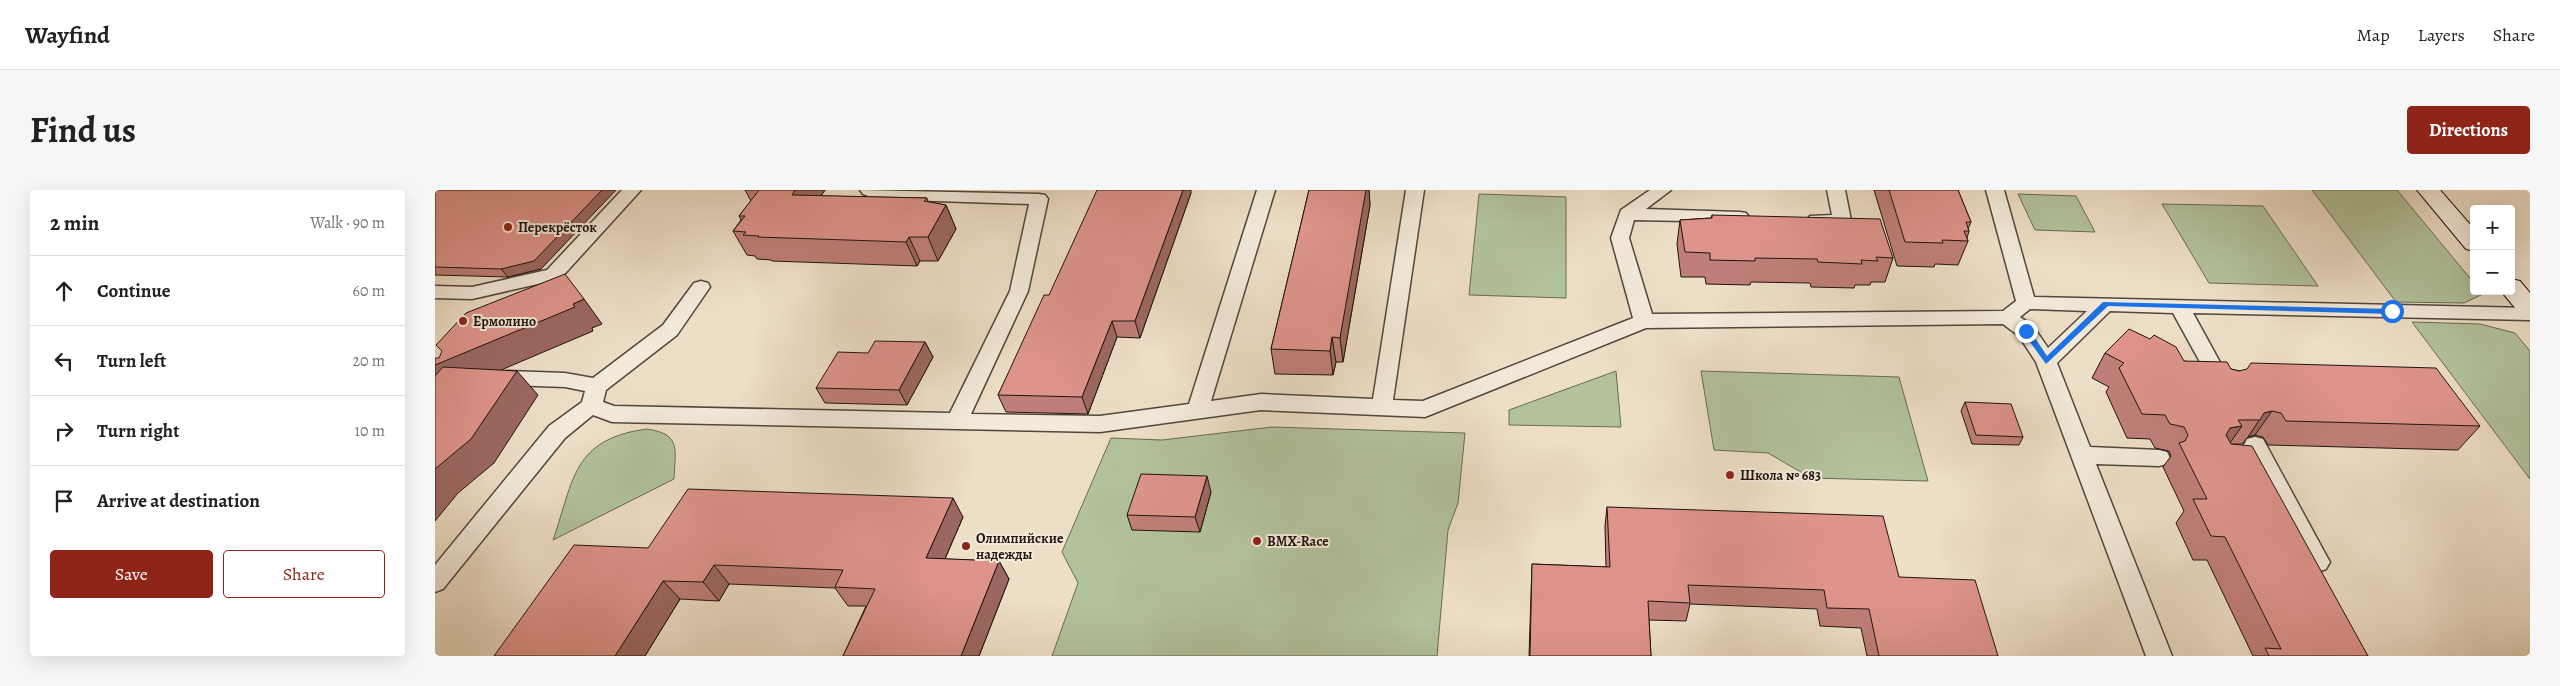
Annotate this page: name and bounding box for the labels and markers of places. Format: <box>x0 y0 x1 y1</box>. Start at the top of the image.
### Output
place label: Перекрёсток <box>518 218 597 237</box>
marker: Перекрёсток <box>502 221 514 233</box>
place label: Ермолино <box>473 312 536 331</box>
marker: Ермолино <box>457 315 469 327</box>
place label: Школа № 683 <box>1740 466 1821 485</box>
marker: Школа № 683 <box>1724 469 1736 481</box>
place label: Олимпийские надежды <box>976 529 1064 564</box>
place label: BMX-Race <box>1267 532 1329 551</box>
marker: BMX-Race <box>1251 535 1263 547</box>
marker: Олимпийские надежды <box>960 540 972 552</box>

